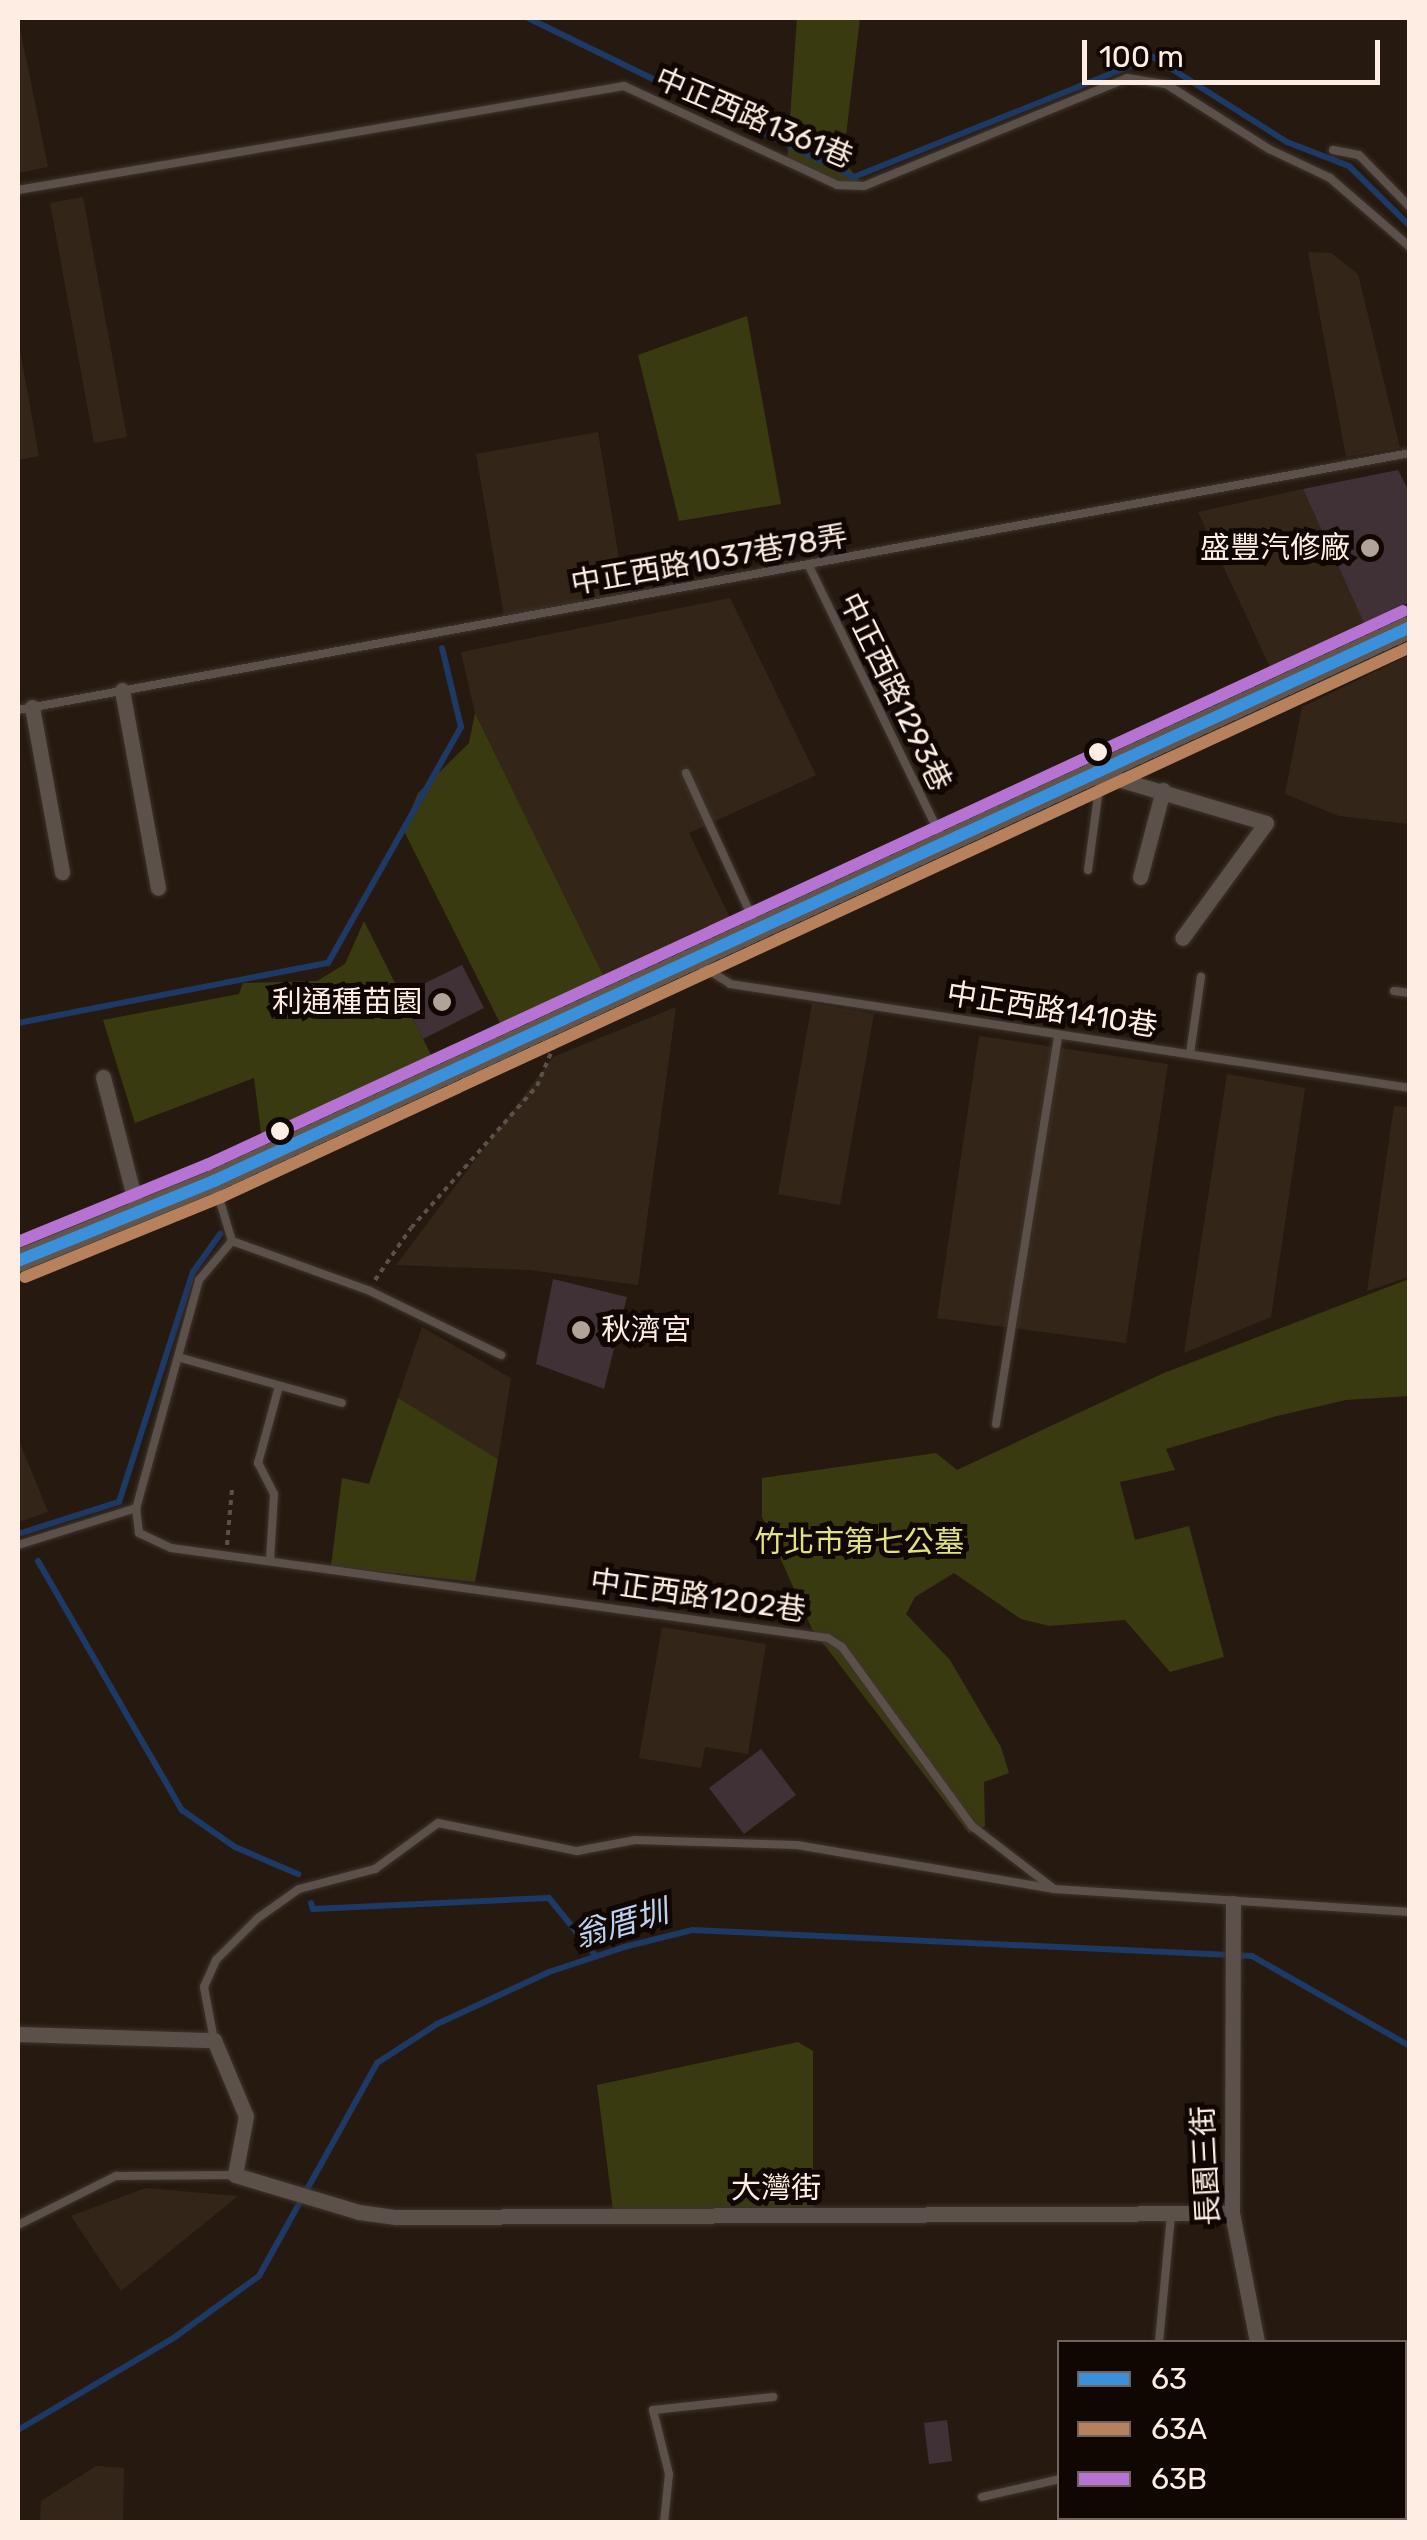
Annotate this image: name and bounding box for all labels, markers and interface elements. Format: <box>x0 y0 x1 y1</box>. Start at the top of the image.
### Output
scale bar <box>1087 20 1384 82</box>
text: 100 m <box>1099 39 1184 75</box>
street label: 中正西路1361巷 <box>650 60 858 176</box>
street label: 中正西路1037巷78弄 <box>568 518 850 602</box>
place label: 盛豐汽修廠 <box>1200 530 1350 566</box>
marker: 盛豐汽修廠 <box>1359 537 1381 559</box>
street label: 中正西路1293巷 <box>832 587 958 797</box>
unlabelled marker <box>1088 742 1108 762</box>
street label: 中正西路1410巷 <box>944 976 1160 1044</box>
place label: 利通種苗園 <box>272 984 422 1020</box>
marker: 利通種苗園 <box>431 991 453 1013</box>
unlabelled marker <box>270 1121 290 1141</box>
place label: 秋濟宮 <box>601 1312 691 1348</box>
marker: 秋濟宮 <box>570 1319 592 1341</box>
park label: 竹北市第七公墓 <box>754 1524 964 1560</box>
street label: 中正西路1202巷 <box>588 1563 808 1629</box>
water label: 翁厝圳 <box>570 1892 672 1956</box>
street label: 長園三街 <box>1185 2105 1227 2227</box>
street label: 大灣街 <box>731 2170 821 2206</box>
legend <box>1057 2340 1407 2520</box>
text: 63 <box>1151 2361 1187 2397</box>
text: 63A <box>1151 2411 1207 2447</box>
text: 63B <box>1151 2461 1207 2497</box>

